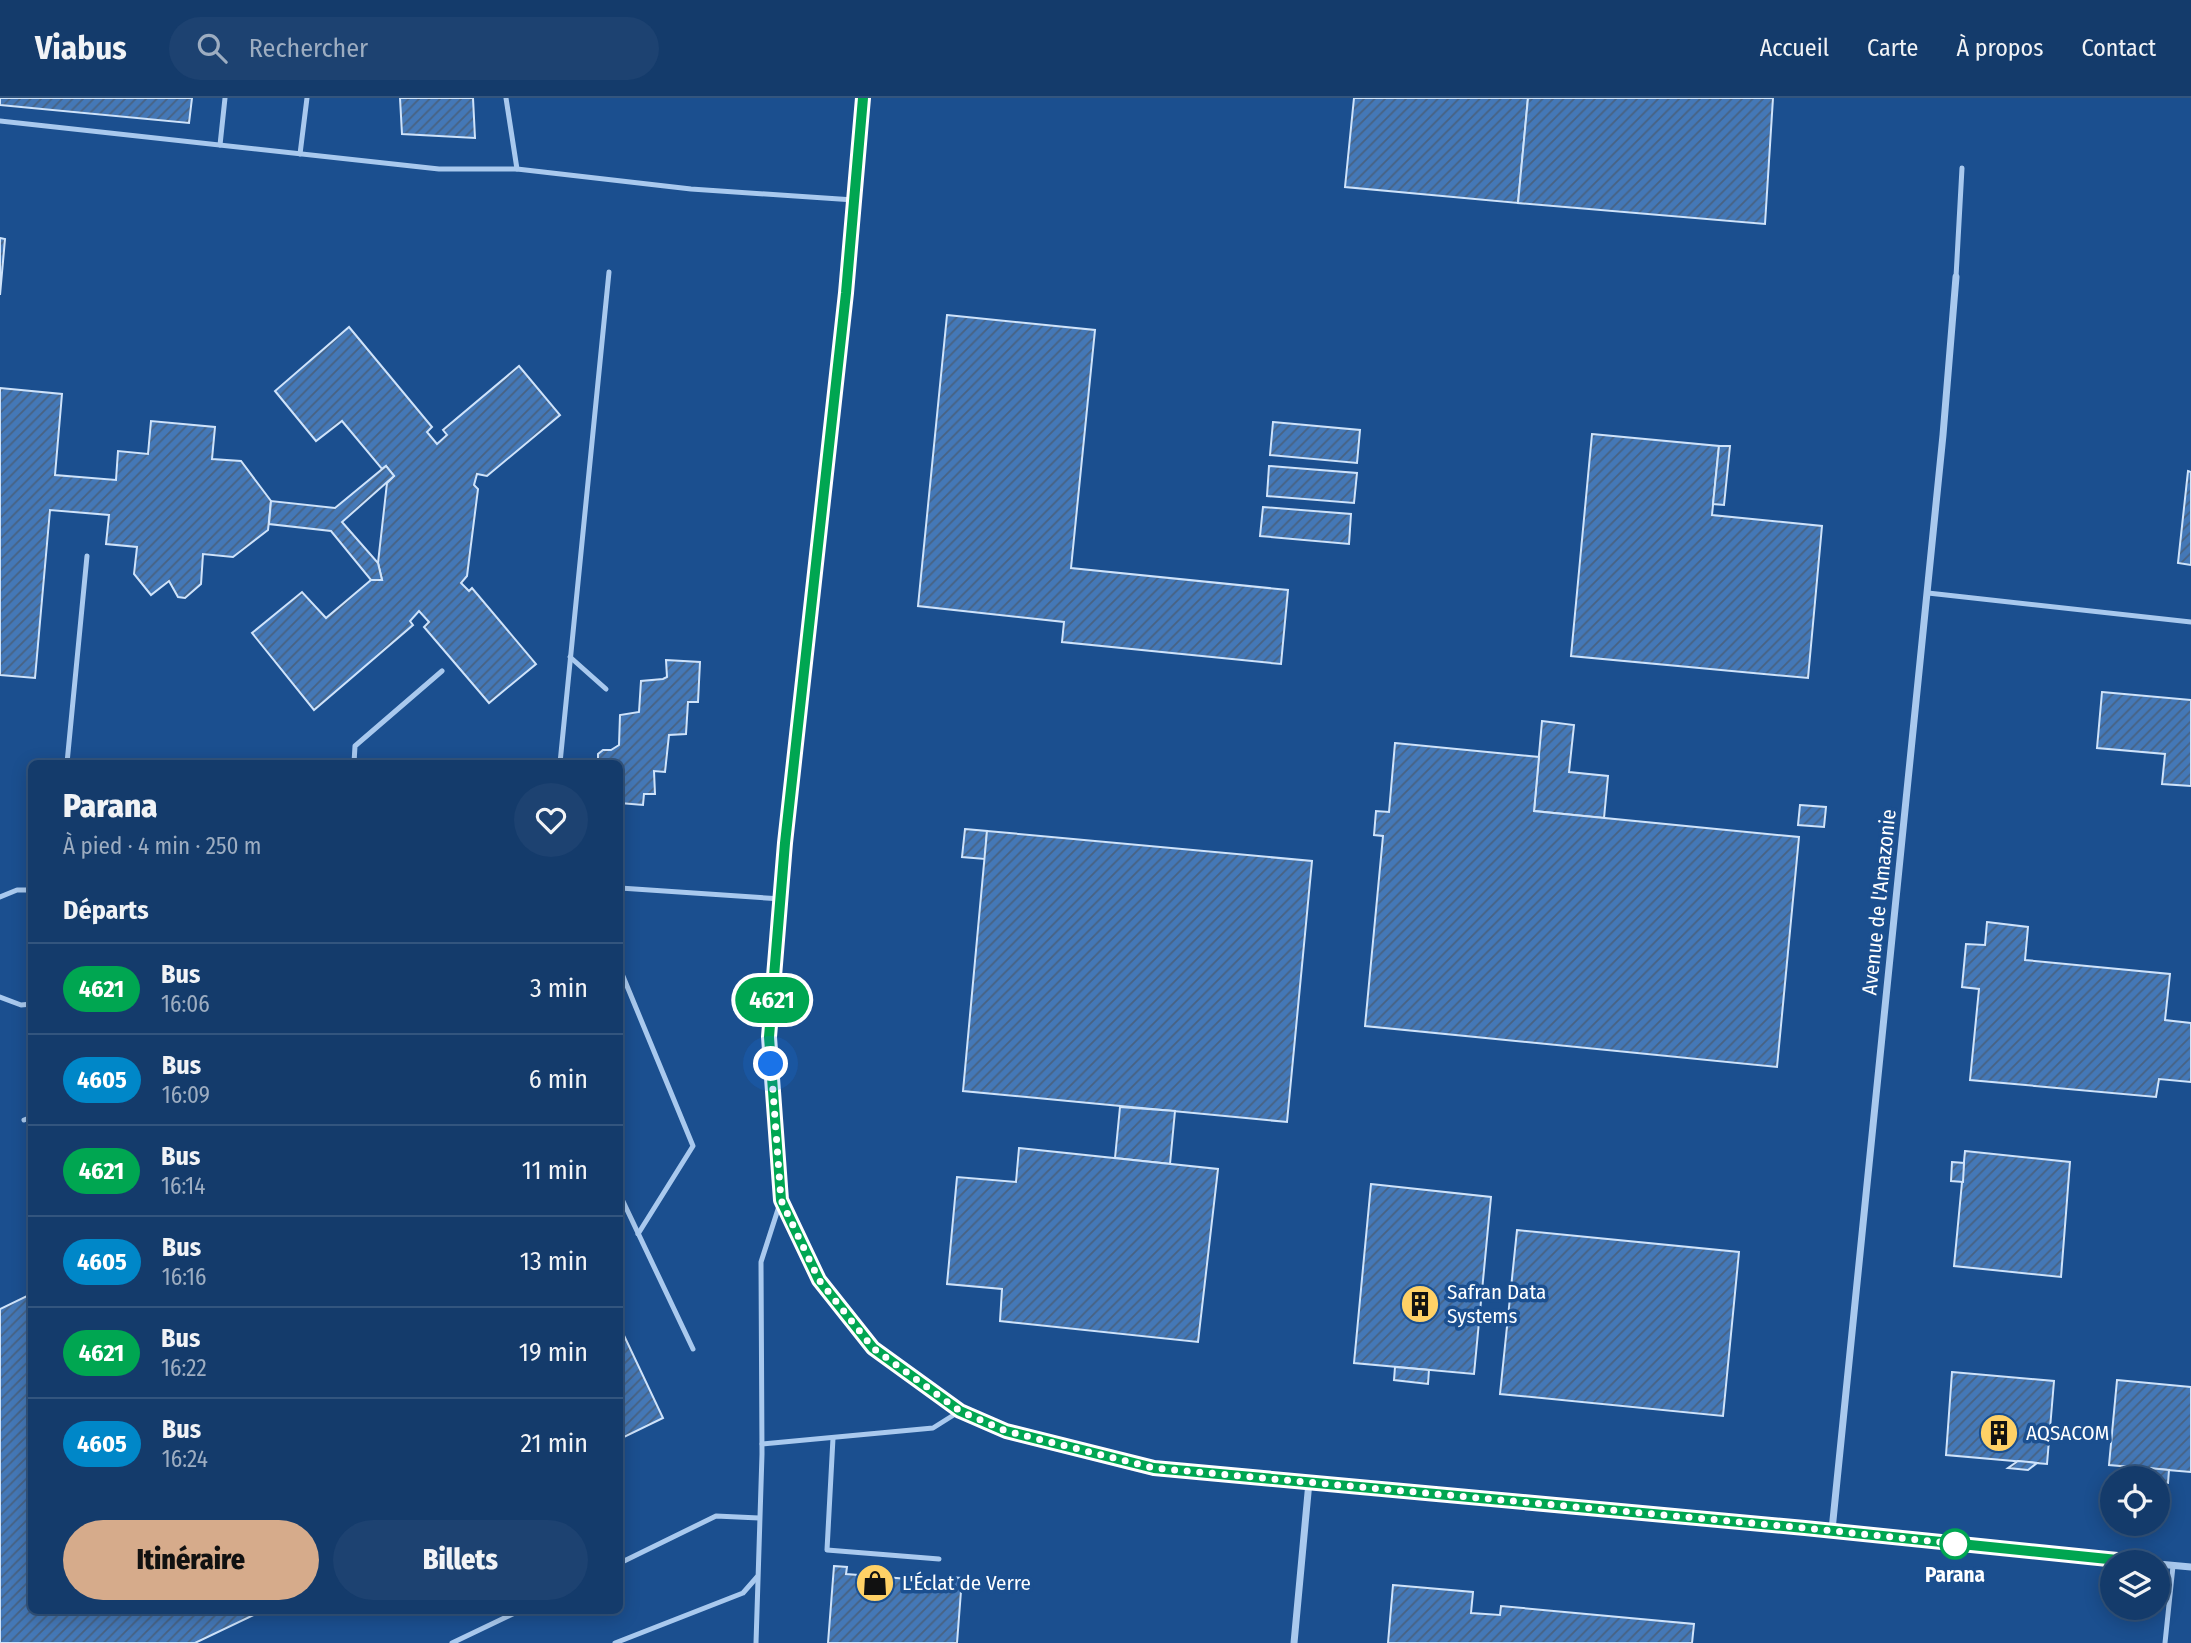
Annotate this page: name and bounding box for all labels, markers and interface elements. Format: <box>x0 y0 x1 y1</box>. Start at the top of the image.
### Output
search box <box>169 17 659 80</box>
text: Viabus <box>35 28 127 68</box>
icon: search <box>193 29 231 67</box>
text: Rechercher <box>249 33 368 64</box>
text: Accueil <box>1760 34 1829 62</box>
text: Carte <box>1867 34 1918 62</box>
text: À propos <box>1956 34 2043 62</box>
text: Contact <box>2081 34 2156 62</box>
button: heart <box>514 783 588 857</box>
text: Parana <box>63 786 158 826</box>
street label: Avenue de l'Amazonie <box>1856 808 1902 996</box>
text: À pied · 4 min · 250 m <box>63 832 262 860</box>
text: Départs <box>63 895 149 926</box>
text: Bus <box>161 959 200 990</box>
text: 3 min <box>530 973 588 1004</box>
text: 4621 <box>79 975 124 1003</box>
line badge: 4621 <box>723 977 821 1023</box>
text: 4621 <box>749 986 795 1014</box>
text: 16:06 <box>161 990 210 1018</box>
your location <box>753 1046 788 1081</box>
text: Bus <box>162 1050 201 1081</box>
text: 6 min <box>529 1064 588 1095</box>
text: 4605 <box>77 1066 127 1094</box>
text: 16:09 <box>162 1081 210 1109</box>
text: Bus <box>161 1141 200 1172</box>
text: 11 min <box>522 1155 588 1186</box>
text: 4621 <box>79 1157 124 1185</box>
text: 16:14 <box>161 1172 205 1200</box>
text: Bus <box>162 1232 201 1263</box>
text: 13 min <box>520 1246 588 1277</box>
text: 4605 <box>77 1248 127 1276</box>
text: 16:16 <box>162 1263 206 1291</box>
place label: Safran Data Systems <box>1447 1279 1546 1329</box>
building icon: Safran Data Systems <box>1399 1283 1441 1325</box>
text: Bus <box>161 1323 200 1354</box>
text: 19 min <box>519 1337 588 1368</box>
text: 4621 <box>79 1339 124 1367</box>
text: 16:22 <box>161 1354 207 1382</box>
building icon: AQSACOM <box>1978 1412 2020 1454</box>
text: Bus <box>162 1414 201 1445</box>
place label: AQSACOM <box>2026 1420 2109 1446</box>
text: 21 min <box>521 1428 588 1459</box>
text: 4605 <box>77 1430 127 1458</box>
text: 16:24 <box>162 1445 208 1473</box>
map controls <box>2100 1466 2170 1620</box>
button: locate <box>2100 1466 2170 1536</box>
button: Itinéraire <box>63 1520 319 1600</box>
button: Billets <box>333 1520 588 1600</box>
marker: Parana <box>1940 1529 1970 1559</box>
button: layers <box>2100 1550 2170 1620</box>
shop icon: L'Éclat de Verre <box>854 1562 896 1604</box>
place label: Parana <box>1925 1562 1985 1588</box>
place label: L'Éclat de Verre <box>902 1570 1031 1596</box>

